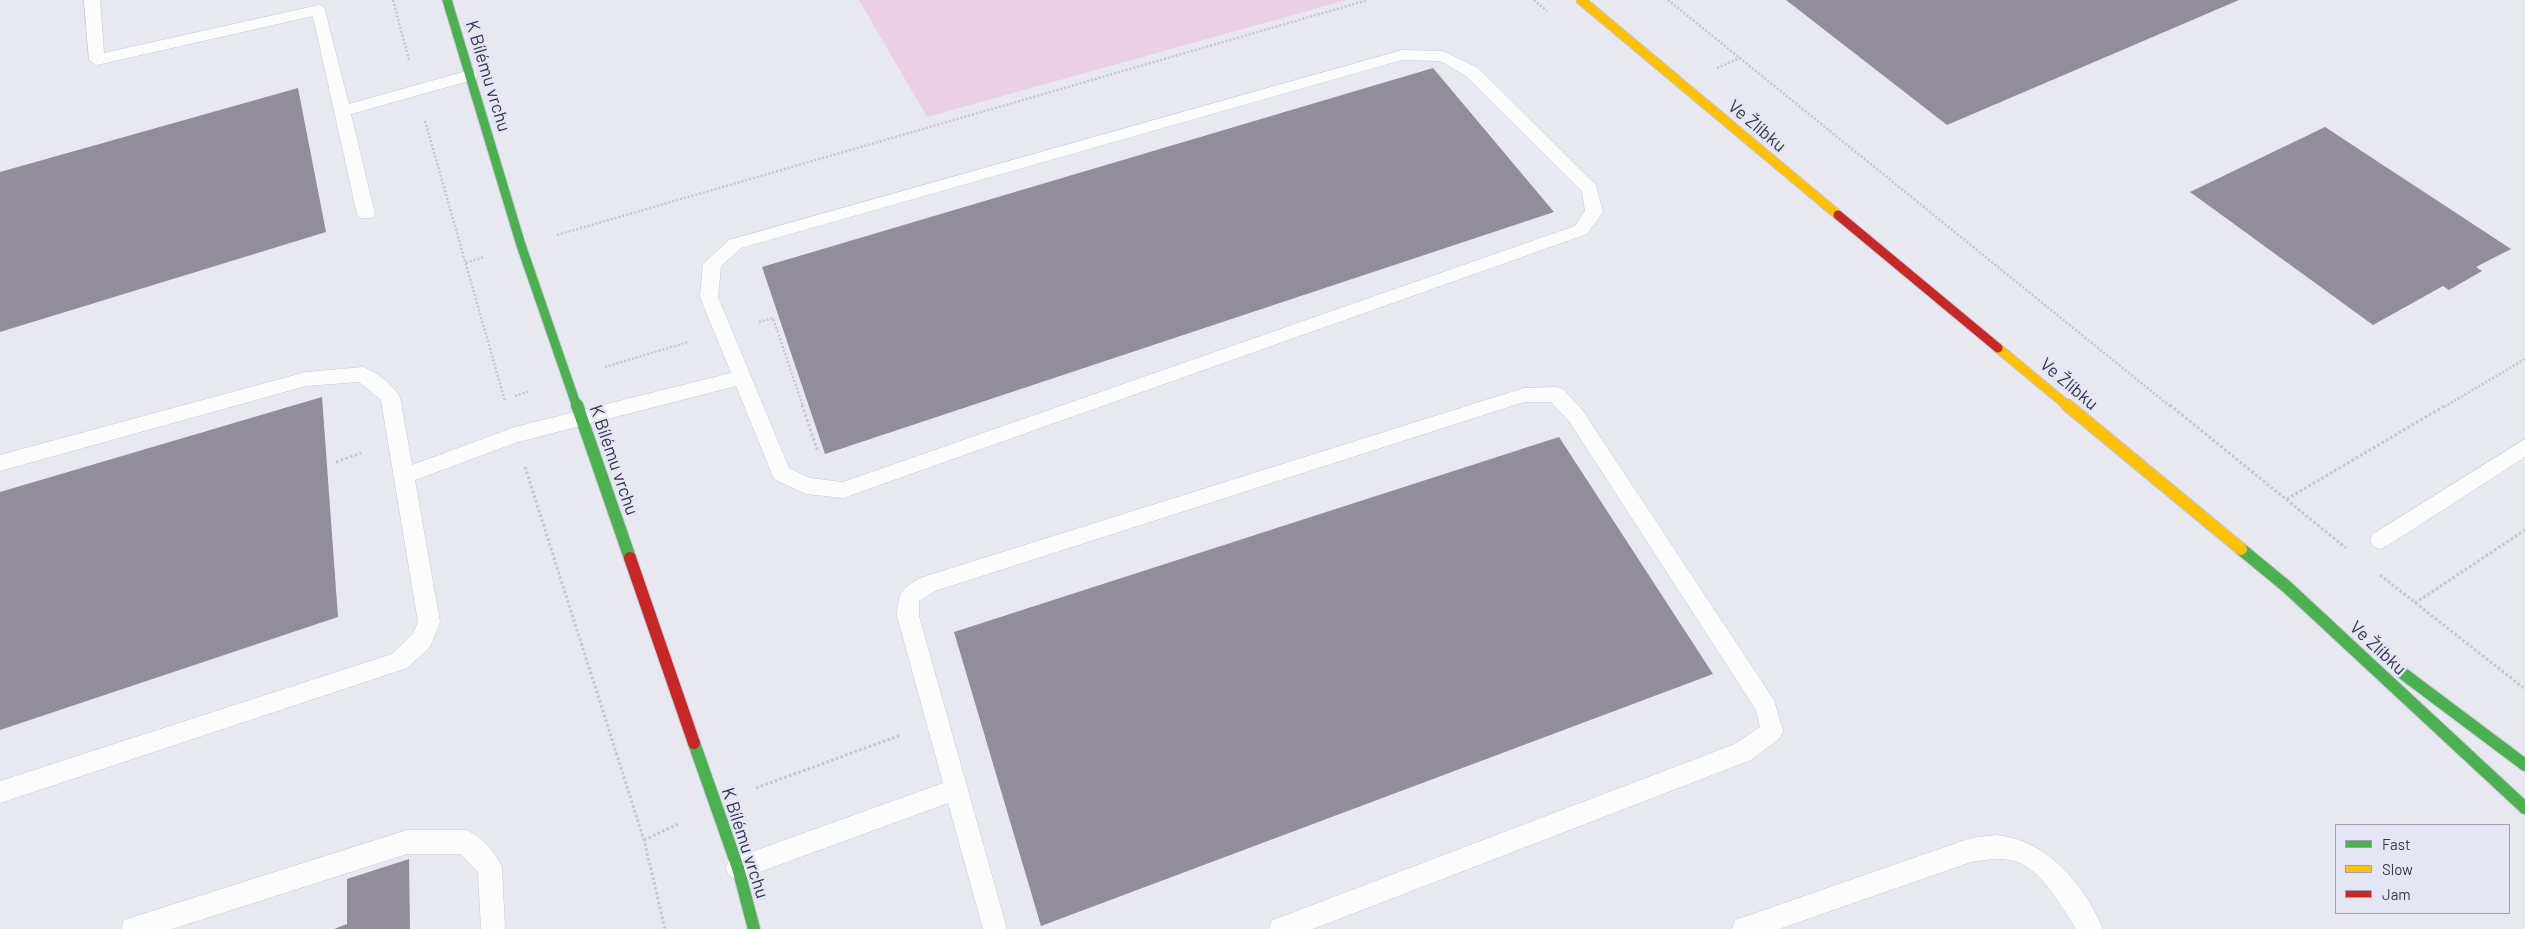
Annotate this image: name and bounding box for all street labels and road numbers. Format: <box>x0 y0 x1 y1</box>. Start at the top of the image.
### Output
street label: K Bílému vrchu <box>461 18 515 134</box>
street label: Ve Žlíbku <box>1724 95 1790 157</box>
street label: Ve Žlíbku <box>2036 353 2102 415</box>
street label: K Bílému vrchu <box>585 402 643 518</box>
street label: Ve Žlíbku <box>2345 616 2411 680</box>
street label: K Bílému vrchu <box>717 785 773 901</box>

